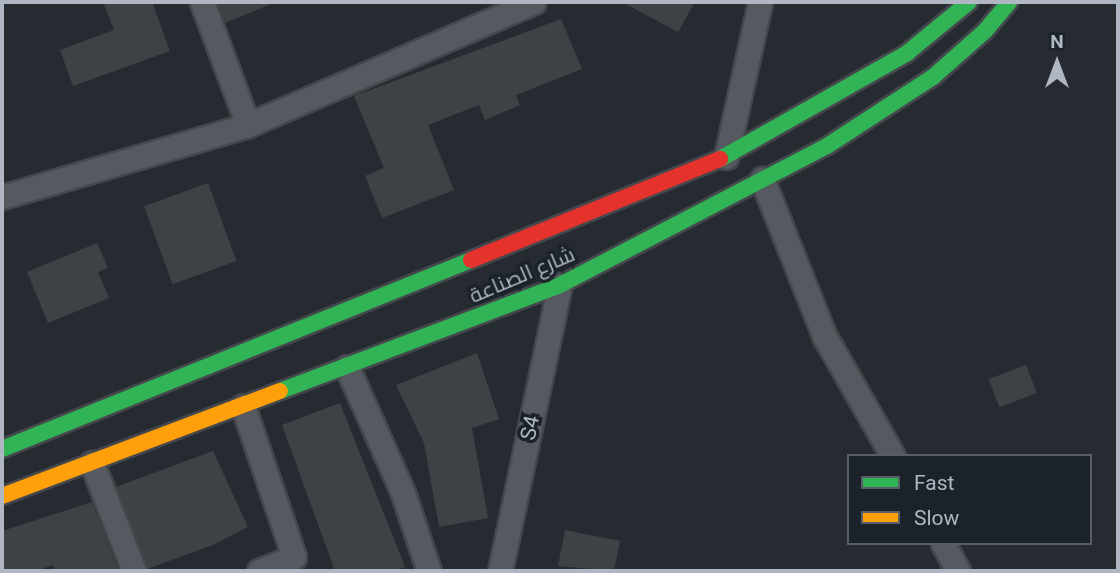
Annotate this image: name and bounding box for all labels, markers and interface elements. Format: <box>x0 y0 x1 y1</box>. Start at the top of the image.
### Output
north arrow <box>1022 28 1092 98</box>
text: N <box>1050 30 1064 53</box>
street label: شارع الصناعة <box>465 241 579 309</box>
street label: S4 <box>515 414 545 442</box>
legend <box>847 454 1092 545</box>
text: Fast <box>914 471 954 495</box>
text: Slow <box>914 506 959 530</box>

